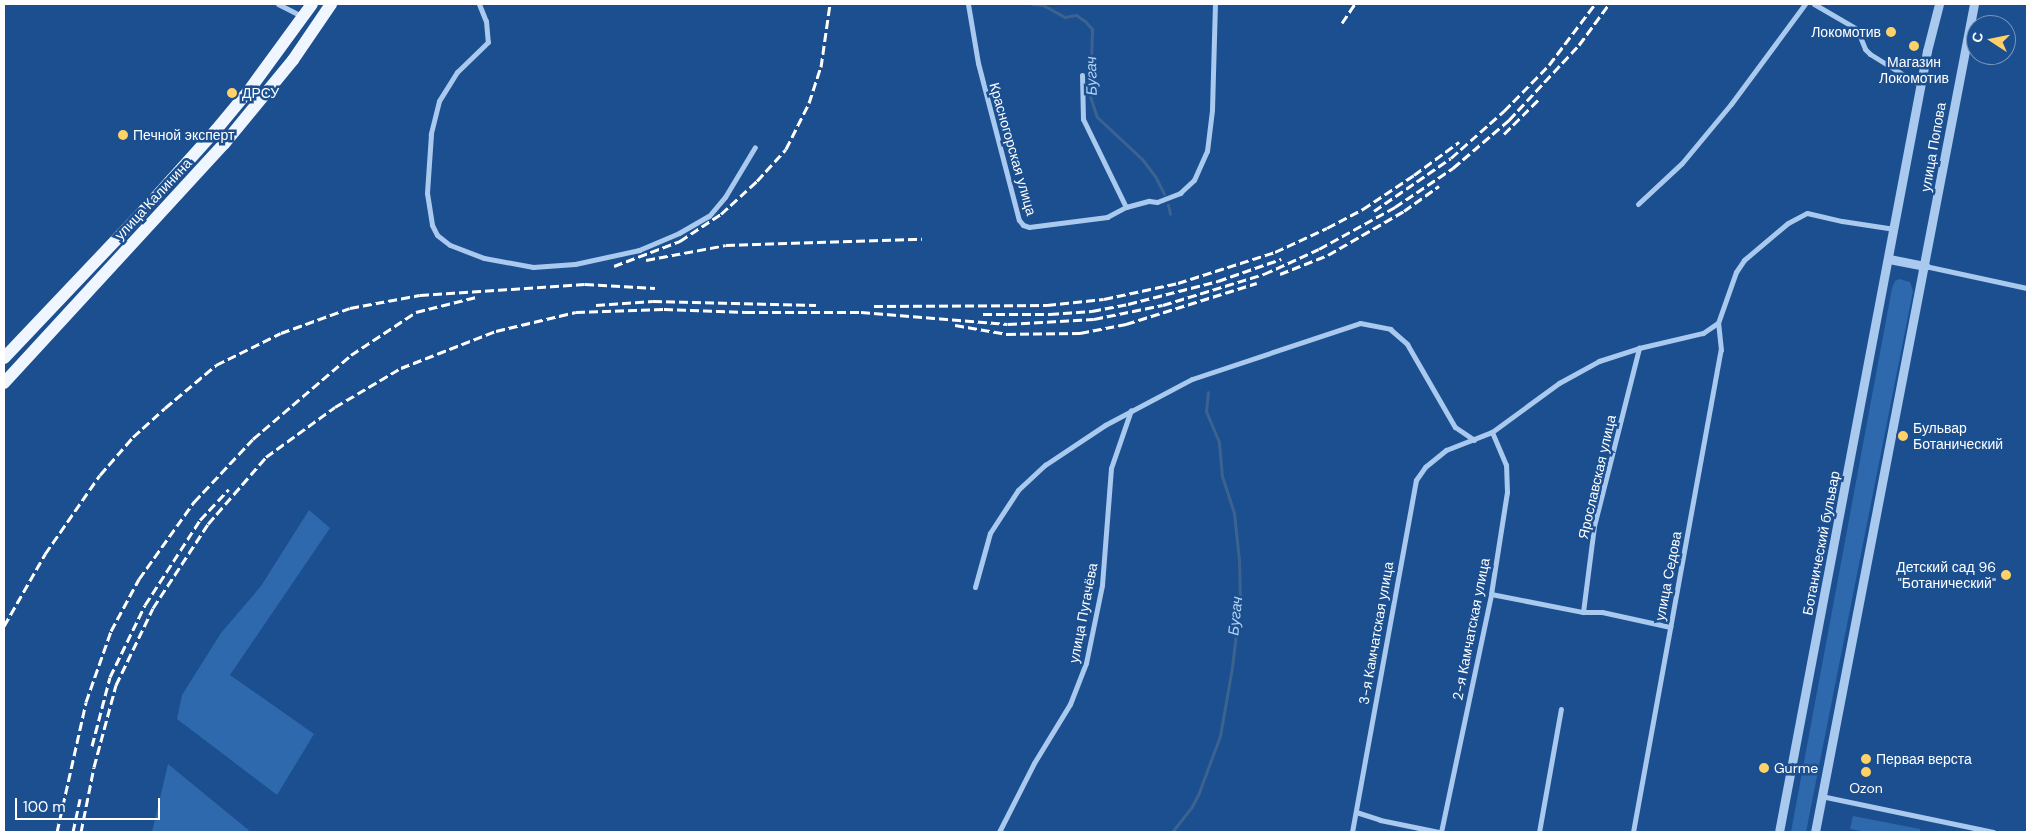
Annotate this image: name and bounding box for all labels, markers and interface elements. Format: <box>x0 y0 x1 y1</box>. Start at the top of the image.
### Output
north arrow <box>1966 15 2016 65</box>
place label: Локомотив <box>1811 24 1881 40</box>
marker: Локомотив <box>1885 26 1897 38</box>
text: С <box>1967 31 1987 44</box>
marker: Магазин Локомотив <box>1908 40 1920 52</box>
place label: Магазин Локомотив <box>1879 54 1949 86</box>
water label: Бугач <box>1083 56 1101 96</box>
street label: Красногорская улица <box>986 81 1040 217</box>
place label: ДРСУ <box>242 85 279 101</box>
marker: ДРСУ <box>226 87 238 99</box>
street label: улица Попова <box>1917 101 1949 193</box>
place label: Печной эксперт <box>133 127 234 143</box>
marker: Печной эксперт <box>117 129 129 141</box>
street label: улица Калинина <box>111 155 195 243</box>
street label: Ярославская улица <box>1575 413 1619 541</box>
place label: Бульвар Ботанический <box>1913 420 2003 452</box>
marker: Бульвар Ботанический <box>1897 430 1909 442</box>
street label: Ботанический бульвар <box>1799 469 1843 617</box>
street label: улица Седова <box>1651 530 1685 622</box>
street label: 2-я Камчатская улица <box>1449 556 1493 702</box>
place label: Детский сад 96 "Ботанический" <box>1896 559 1996 592</box>
street label: 3-я Камчатская улица <box>1355 560 1397 706</box>
street label: улица Пугачёва <box>1065 561 1101 665</box>
marker: Детский сад 96 "Ботанический" <box>2000 569 2012 581</box>
water label: Бугач <box>1225 596 1247 636</box>
place label: Первая верста <box>1876 751 1972 767</box>
marker: Первая верста <box>1860 753 1872 765</box>
place label: Gurme <box>1774 760 1818 776</box>
marker: Gurme <box>1758 762 1770 774</box>
marker: Ozon <box>1860 766 1872 778</box>
place label: Ozon <box>1849 780 1883 796</box>
scale bar <box>18 788 162 820</box>
text: 100 m <box>23 797 66 817</box>

